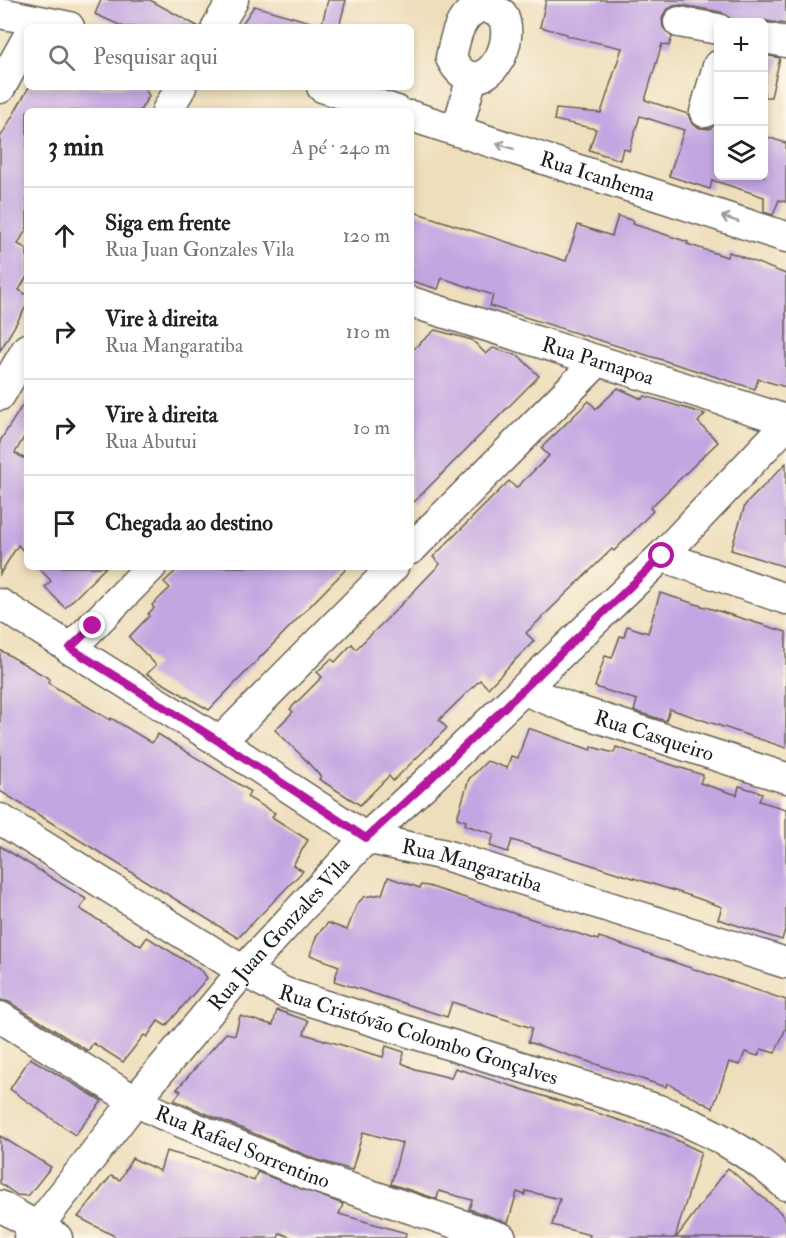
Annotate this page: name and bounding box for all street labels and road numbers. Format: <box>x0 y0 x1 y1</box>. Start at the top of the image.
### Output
street label: Rua Icanhema <box>536 145 659 208</box>
street label: Rua Parnapoa <box>538 331 657 392</box>
street label: Rua Casqueiro <box>591 704 717 768</box>
street label: Rua Mangaratiba <box>399 833 546 899</box>
street label: Rua Juan Gonzales Vila <box>202 851 356 1017</box>
street label: Rua Cristóvão Colombo Gonçalves <box>275 979 561 1092</box>
street label: Rua Rafael Sorrentino <box>151 1100 333 1195</box>

